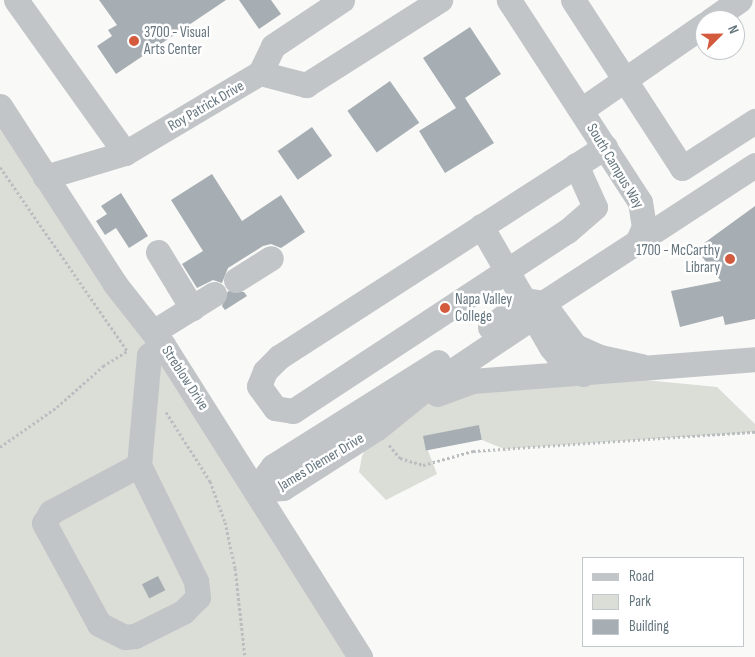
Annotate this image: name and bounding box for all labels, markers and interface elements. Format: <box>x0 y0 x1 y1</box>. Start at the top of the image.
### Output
north arrow <box>695 10 745 60</box>
place label: 3700 - Visual Arts Center <box>144 23 210 58</box>
text: N <box>724 23 743 36</box>
marker: 3700 - Visual Arts Center <box>128 35 140 47</box>
street label: Roy Patrick Drive <box>165 77 247 135</box>
street label: South Campus Way <box>583 120 647 212</box>
place label: 1700 - McCarthy Library <box>636 241 720 276</box>
marker: 1700 - McCarthy Library <box>724 253 736 265</box>
place label: Napa Valley College <box>455 290 512 325</box>
marker: Napa Valley College <box>439 302 451 314</box>
street label: Streblow Drive <box>158 342 212 414</box>
street label: James Diemer Drive <box>275 429 367 495</box>
legend <box>582 557 745 647</box>
text: Road <box>629 567 654 586</box>
text: Park <box>629 592 651 611</box>
text: Building <box>629 617 669 636</box>

